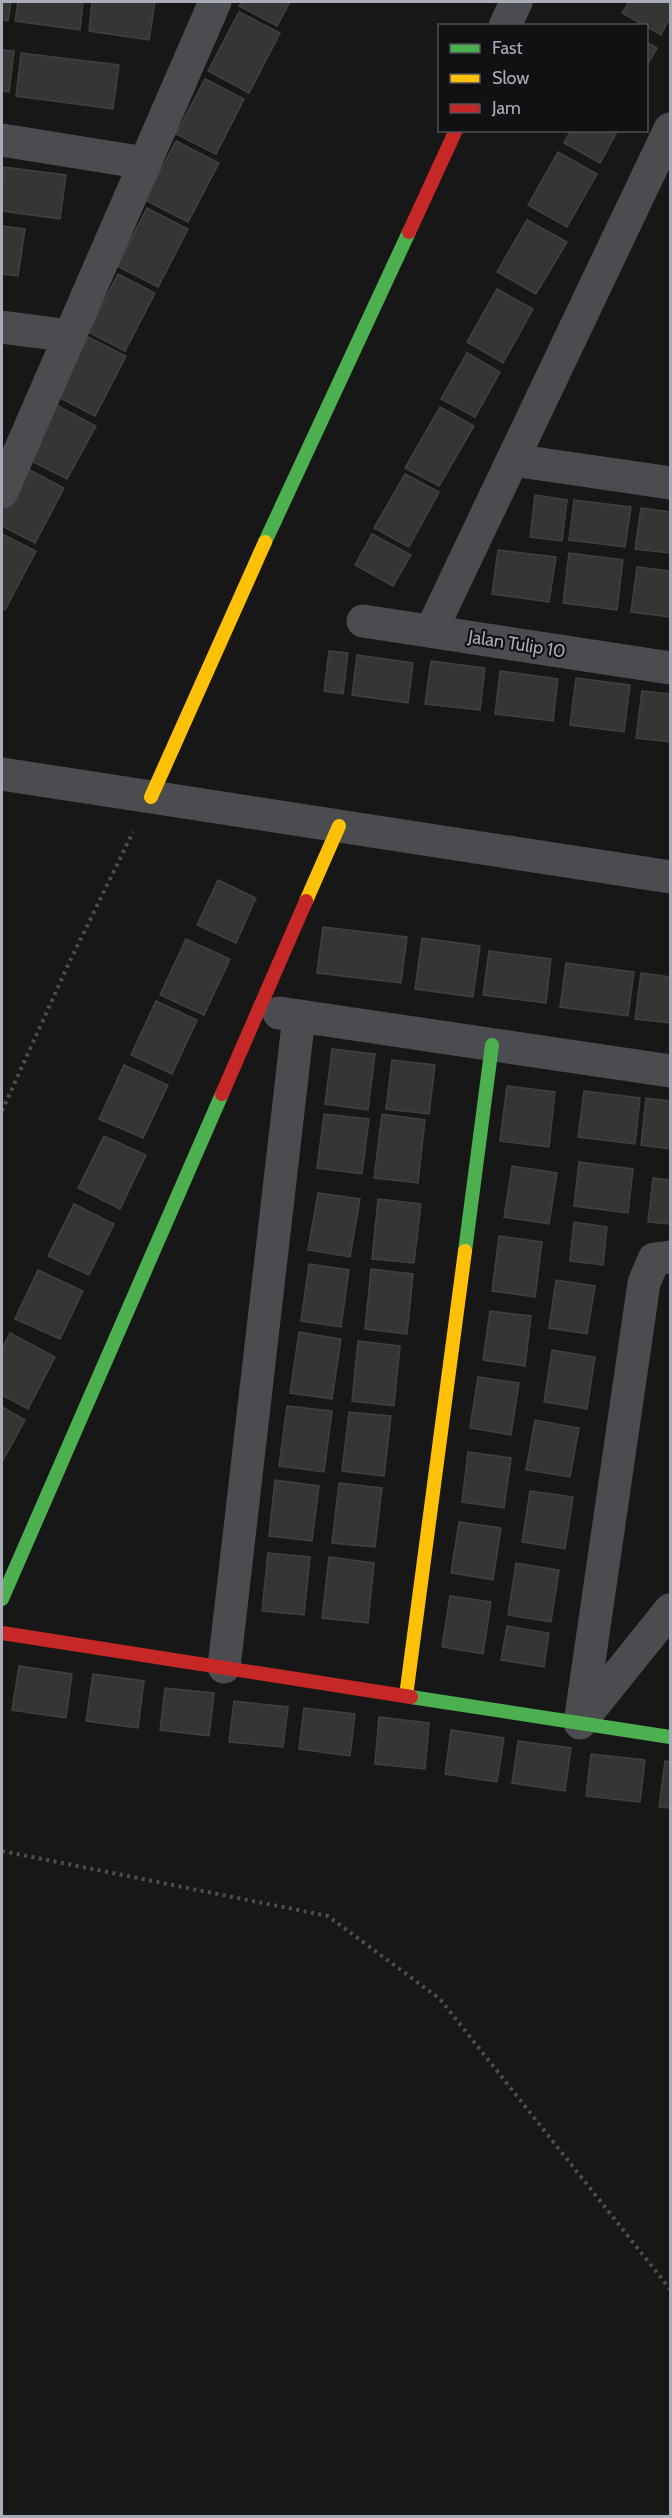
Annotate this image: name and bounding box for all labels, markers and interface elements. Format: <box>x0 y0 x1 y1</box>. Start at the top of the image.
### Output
legend <box>438 24 648 132</box>
text: Fast <box>492 37 523 59</box>
text: Slow <box>492 67 529 89</box>
text: Jam <box>491 97 521 119</box>
street label: Jalan Tulip 10 <box>466 625 567 663</box>

